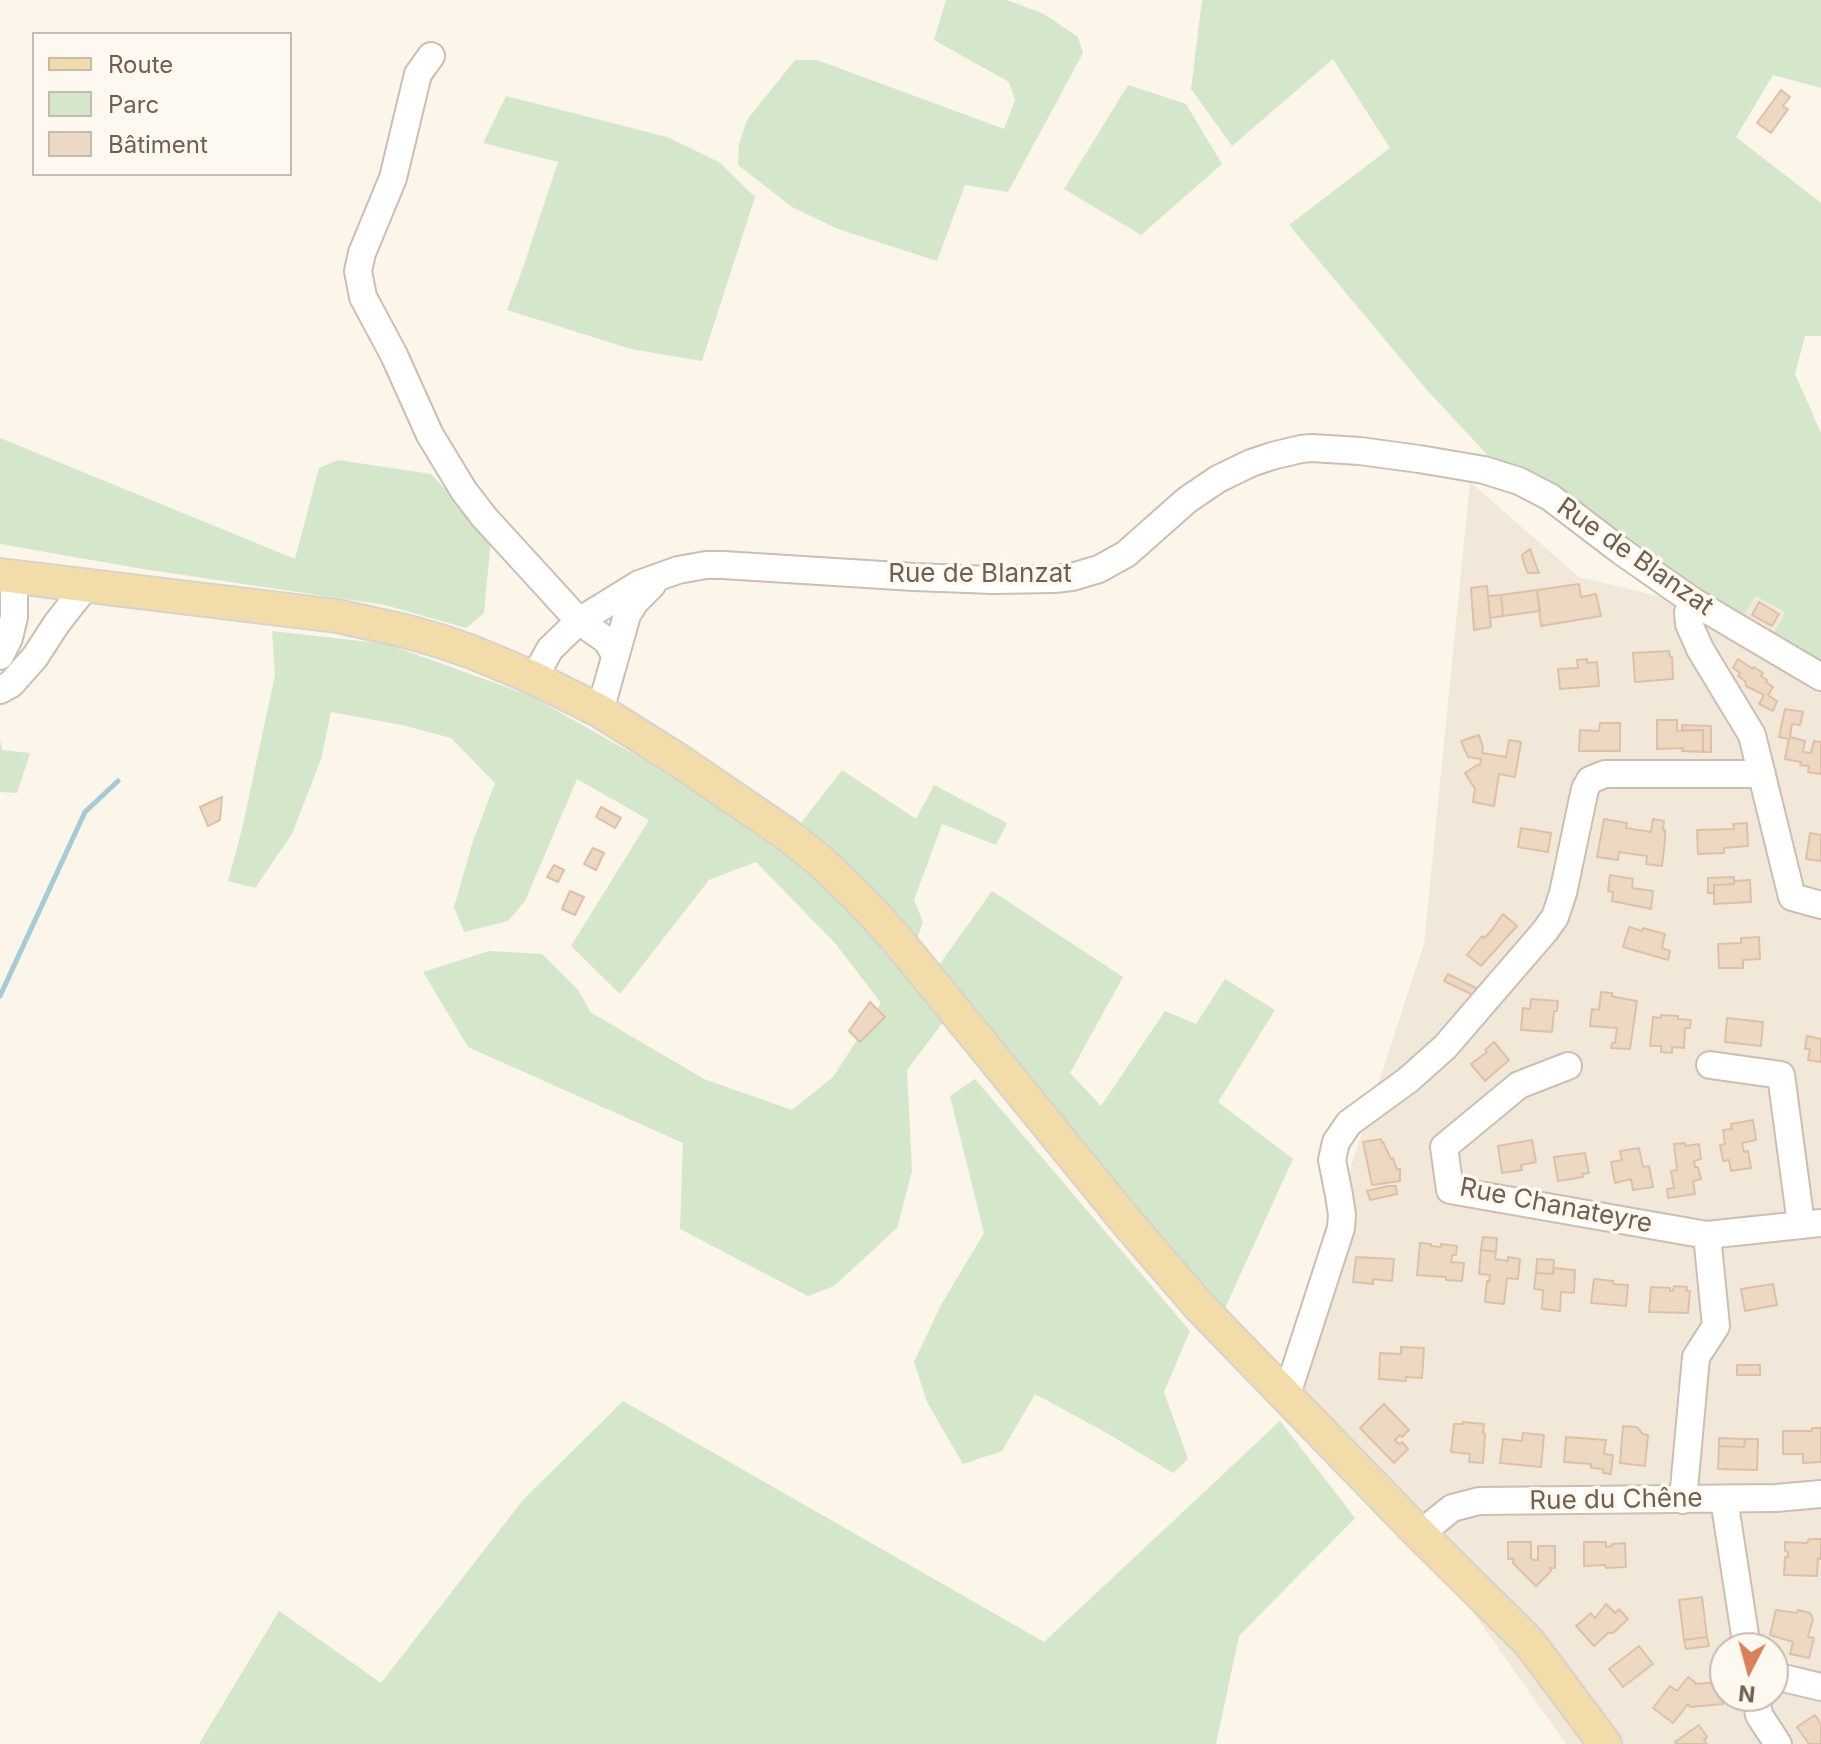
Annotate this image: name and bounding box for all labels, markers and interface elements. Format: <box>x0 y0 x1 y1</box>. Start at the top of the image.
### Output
legend <box>32 32 292 176</box>
text: Route <box>108 50 173 79</box>
text: Parc <box>108 90 159 119</box>
text: Bâtiment <box>108 130 208 159</box>
street label: Rue de Blanzat <box>1551 492 1719 622</box>
street label: Rue de Blanzat <box>888 558 1072 590</box>
street label: Rue Chanateyre <box>1457 1172 1655 1240</box>
street label: Rue du Chêne <box>1529 1483 1703 1517</box>
north arrow <box>1709 1632 1789 1712</box>
text: N <box>1737 1680 1756 1708</box>

